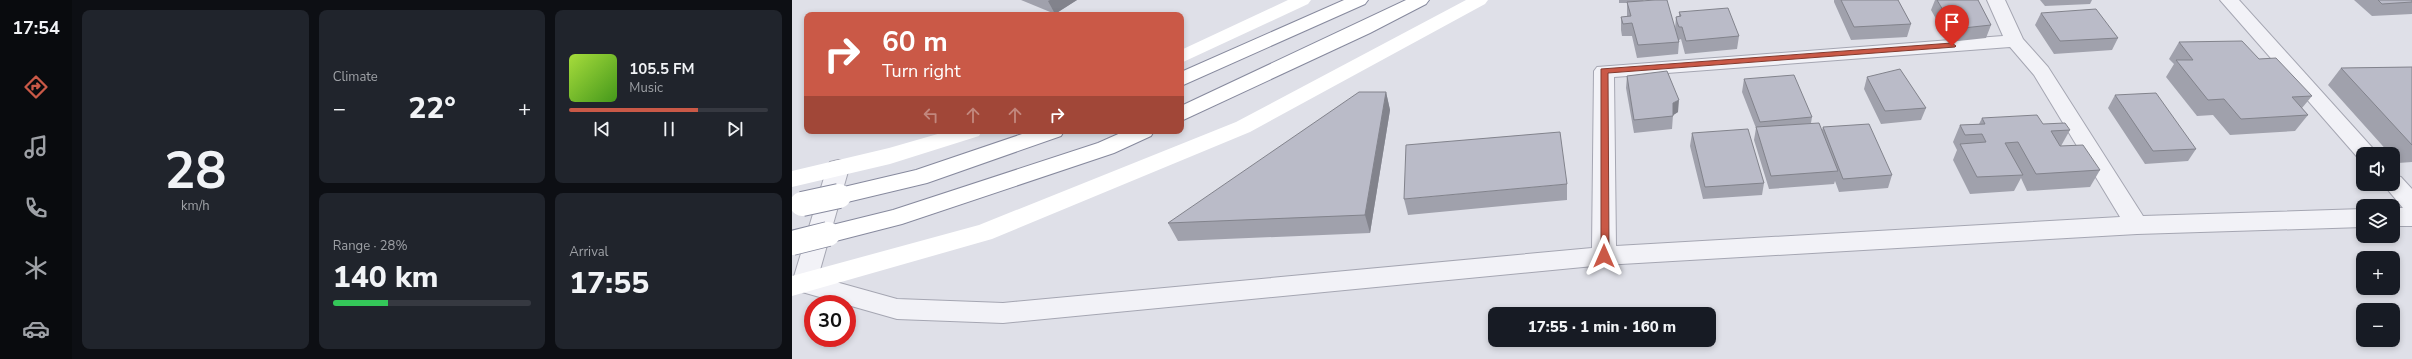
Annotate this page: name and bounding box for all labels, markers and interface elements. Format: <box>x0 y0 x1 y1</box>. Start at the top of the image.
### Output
pin <box>1935 5 1969 46</box>
icon: arrive <box>1941 11 1963 33</box>
text: 17:54 <box>12 16 60 40</box>
text: 60 m <box>882 23 948 61</box>
icon: right <box>816 28 868 80</box>
text: 105.5 FM <box>629 59 695 79</box>
text: Turn right <box>882 59 961 83</box>
text: Climate <box>333 68 378 86</box>
icon: directions <box>22 73 50 101</box>
text: Music <box>629 79 663 97</box>
text: 22° <box>408 88 456 129</box>
text: − <box>333 94 346 124</box>
text: + <box>518 94 531 124</box>
icon: left <box>920 104 942 126</box>
icon: ahead <box>962 104 984 126</box>
icon: ahead <box>1004 104 1026 126</box>
icon: right <box>1046 104 1068 126</box>
icon: previous <box>591 118 613 140</box>
icon: pause <box>658 118 680 140</box>
icon: next <box>724 118 746 140</box>
icon: music <box>22 133 50 161</box>
text: 28 <box>164 135 227 206</box>
map controls <box>2356 147 2400 347</box>
button: sound <box>2356 147 2400 191</box>
icon: phone <box>22 194 50 222</box>
text: km/h <box>181 197 210 215</box>
button: layers <box>2356 199 2400 243</box>
position arrow <box>1583 235 1625 277</box>
text: Range · 28% <box>333 237 407 255</box>
text: Arrival <box>569 243 608 261</box>
button: + <box>2356 251 2400 295</box>
icon: climate <box>22 254 50 282</box>
text: 140 km <box>333 257 438 298</box>
text: 17:55 <box>569 263 649 304</box>
speed limit sign: 30 <box>804 295 856 347</box>
button: − <box>2356 303 2400 347</box>
icon: car <box>22 315 50 343</box>
text: 17:55 · 1 min · 160 m <box>1528 317 1676 337</box>

